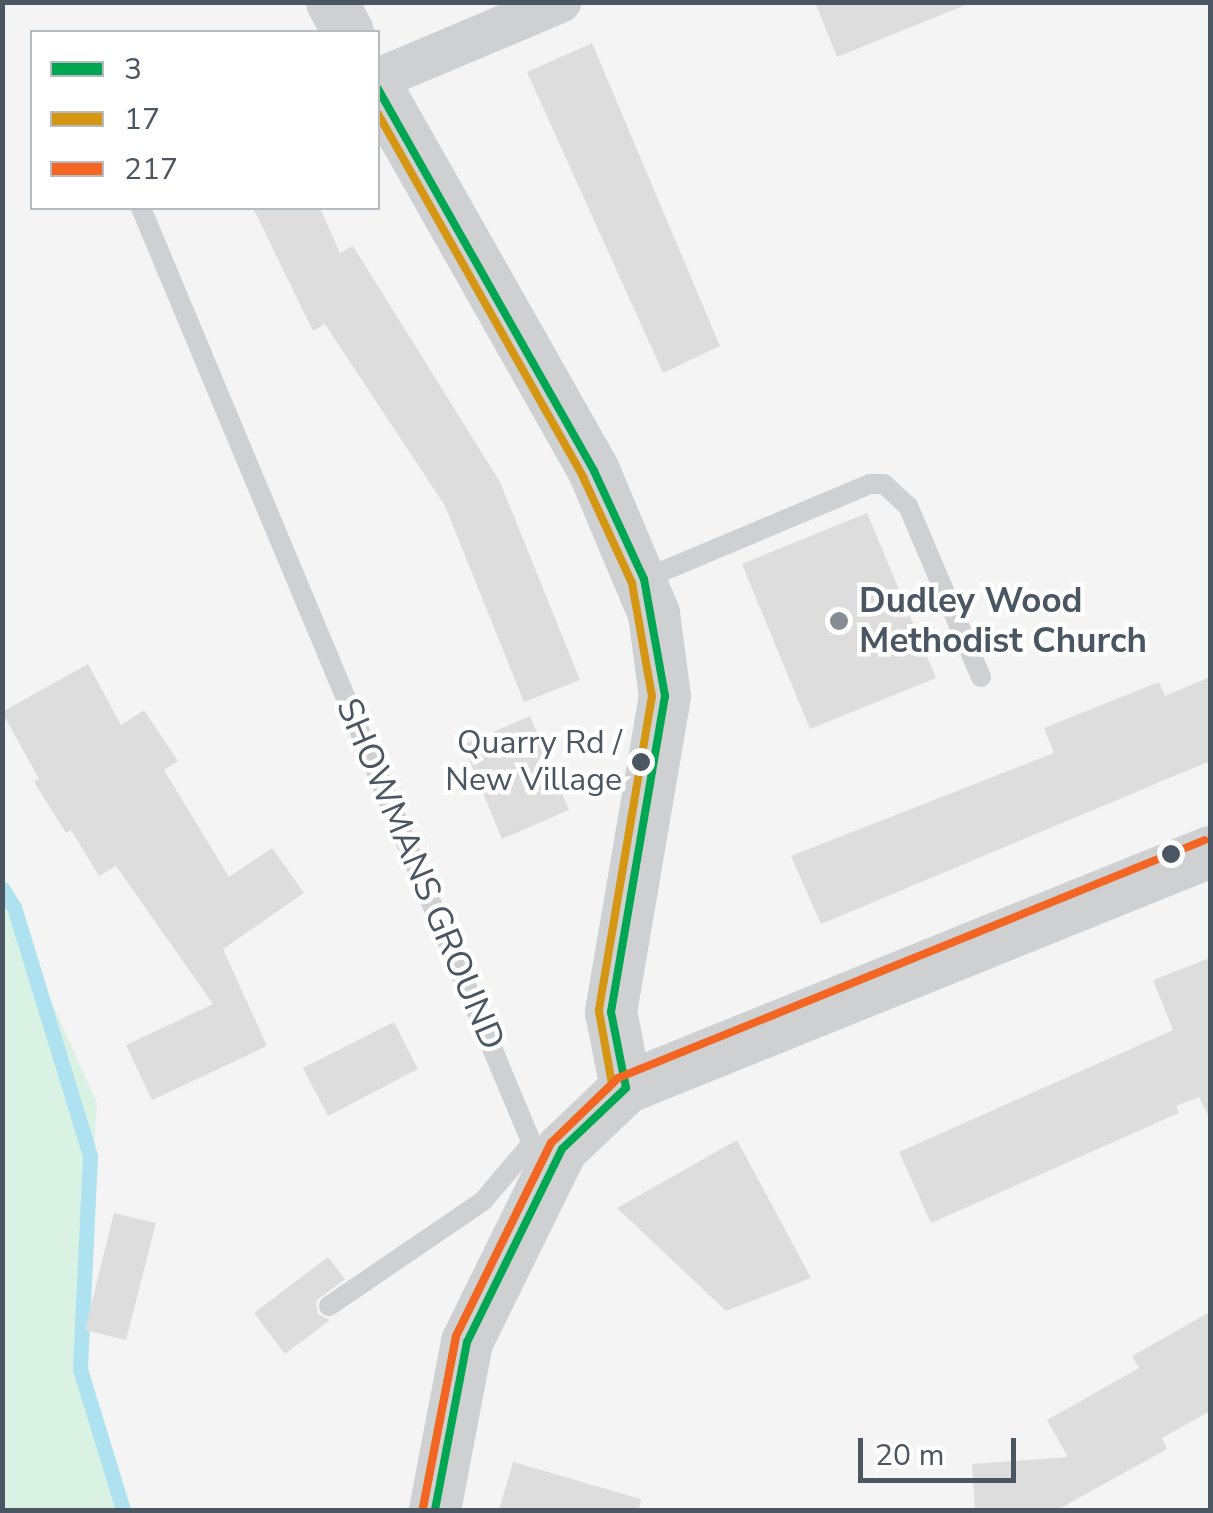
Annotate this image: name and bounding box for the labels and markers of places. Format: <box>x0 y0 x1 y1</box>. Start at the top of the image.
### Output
place label: Dudley Wood Methodist Church <box>859 580 1147 662</box>
marker: Dudley Wood Methodist Church <box>828 610 850 632</box>
place label: Quarry Rd / New Village <box>445 725 622 800</box>
marker: Quarry Rd / New Village <box>631 752 651 772</box>
unlabelled marker <box>1161 844 1181 864</box>

